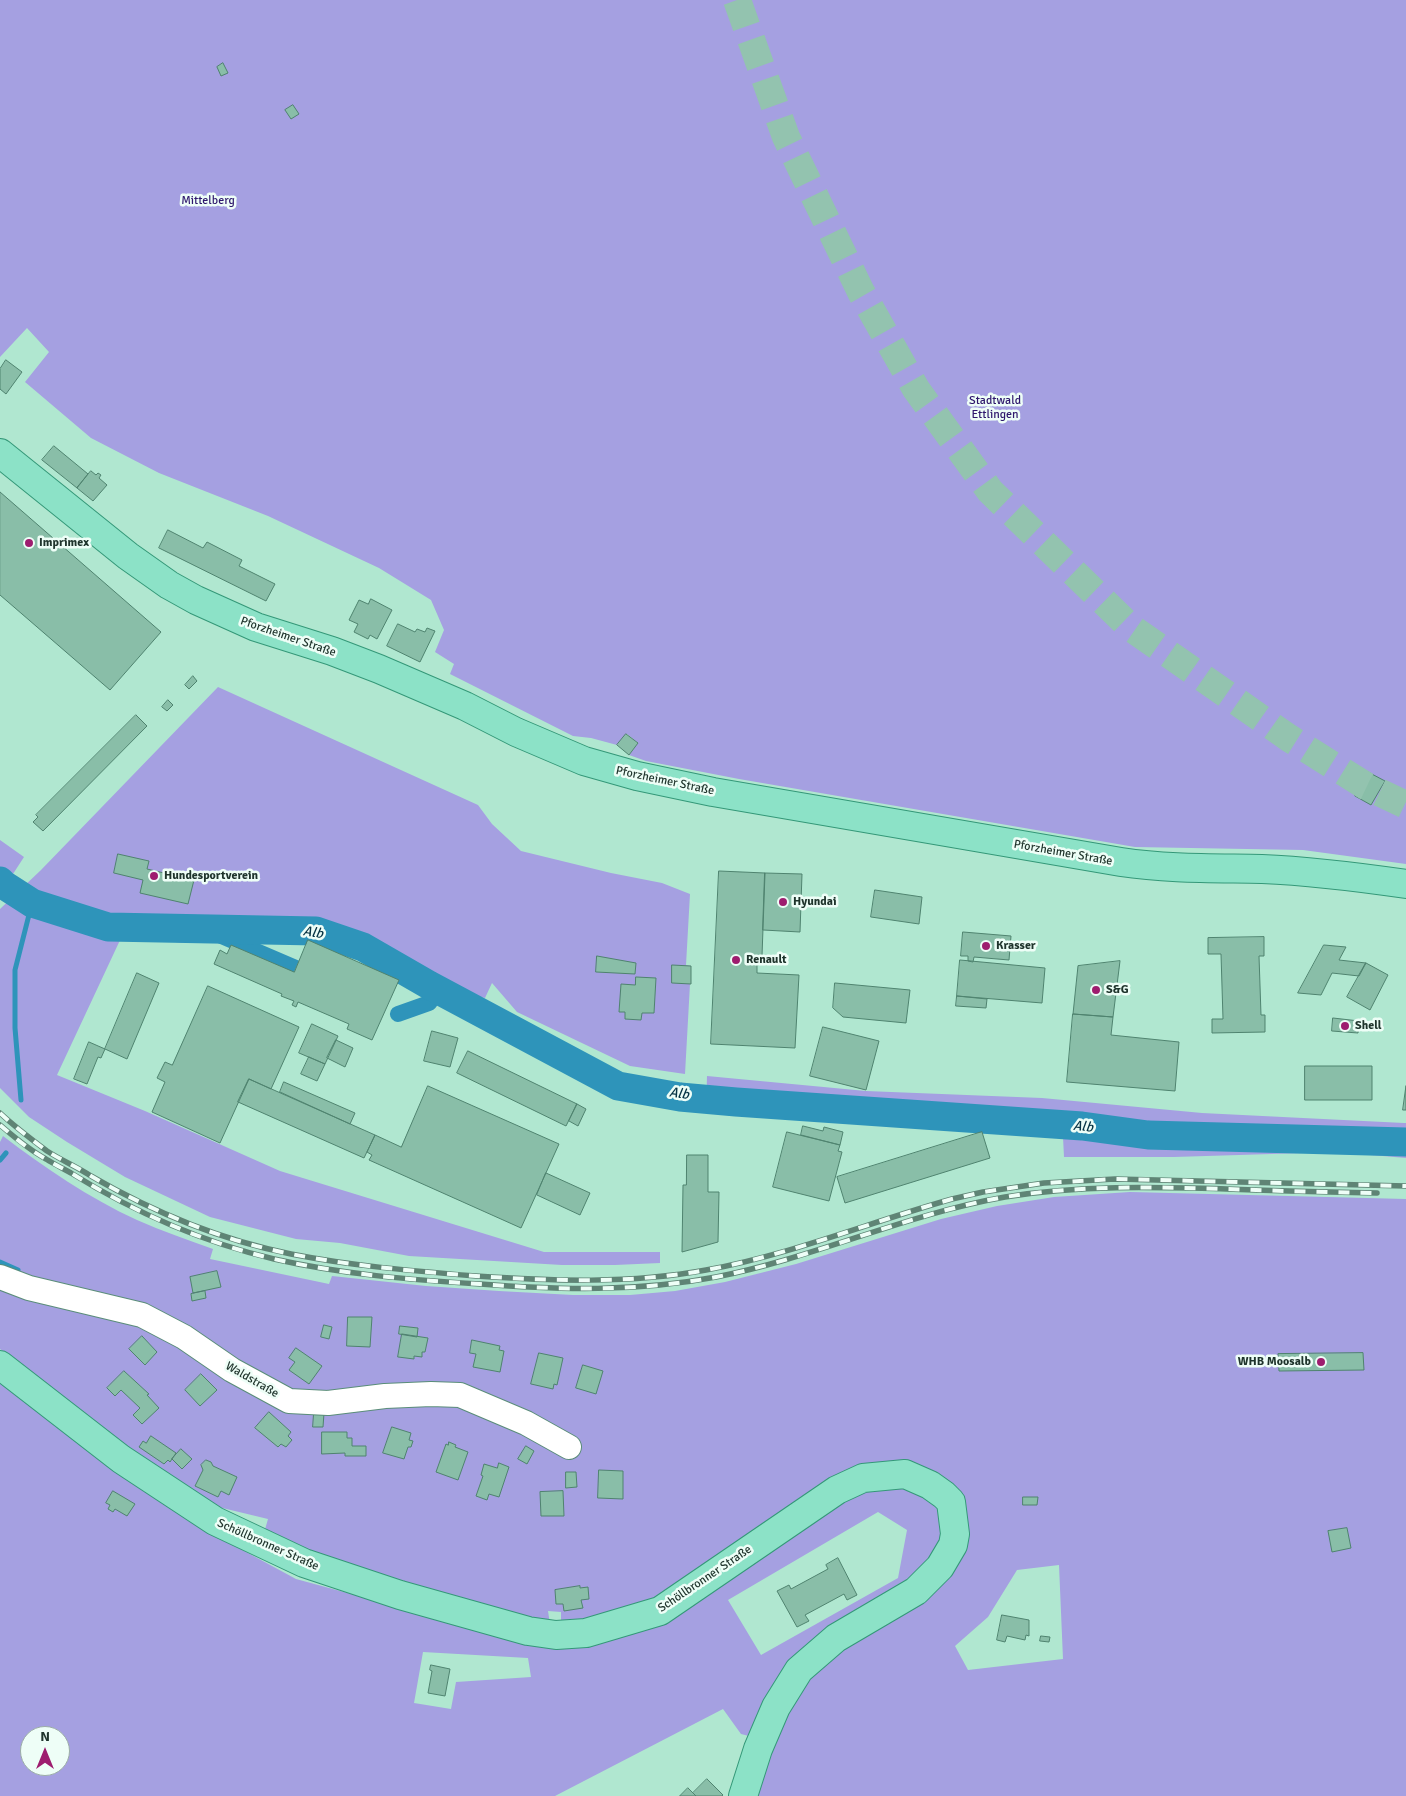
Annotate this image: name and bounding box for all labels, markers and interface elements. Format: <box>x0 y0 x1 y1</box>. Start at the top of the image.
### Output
park label: Mittelberg <box>181 194 235 208</box>
park label: Stadtwald Ettlingen <box>969 394 1021 422</box>
place label: Imprimex <box>39 536 89 550</box>
marker: Imprimex <box>23 537 35 549</box>
street label: Pforzheimer Straße <box>238 614 338 660</box>
street label: Pforzheimer Straße <box>615 764 715 798</box>
street label: Pforzheimer Straße <box>1012 837 1114 869</box>
place label: Hundesportverein <box>164 869 258 883</box>
marker: Hundesportverein <box>148 870 160 882</box>
place label: Hyundai <box>793 895 837 909</box>
marker: Hyundai <box>777 896 789 908</box>
water label: Alb <box>302 923 324 943</box>
place label: Krasser <box>996 939 1036 953</box>
marker: Krasser <box>980 940 992 952</box>
place label: Renault <box>746 953 787 967</box>
marker: Renault <box>730 954 742 966</box>
place label: S&G <box>1106 983 1129 997</box>
marker: S&G <box>1090 984 1102 996</box>
place label: Shell <box>1355 1019 1382 1033</box>
marker: Shell <box>1339 1020 1351 1032</box>
water label: Alb <box>668 1084 690 1104</box>
water label: Alb <box>1072 1118 1094 1136</box>
place label: WHB Moosalb <box>1238 1355 1311 1369</box>
marker: WHB Moosalb <box>1315 1356 1327 1368</box>
street label: Waldstraße <box>223 1359 281 1401</box>
street label: Schöllbronner Straße <box>215 1516 321 1574</box>
street label: Schöllbronner Straße <box>655 1542 755 1616</box>
north arrow <box>20 1726 70 1776</box>
text: N <box>40 1728 50 1745</box>

